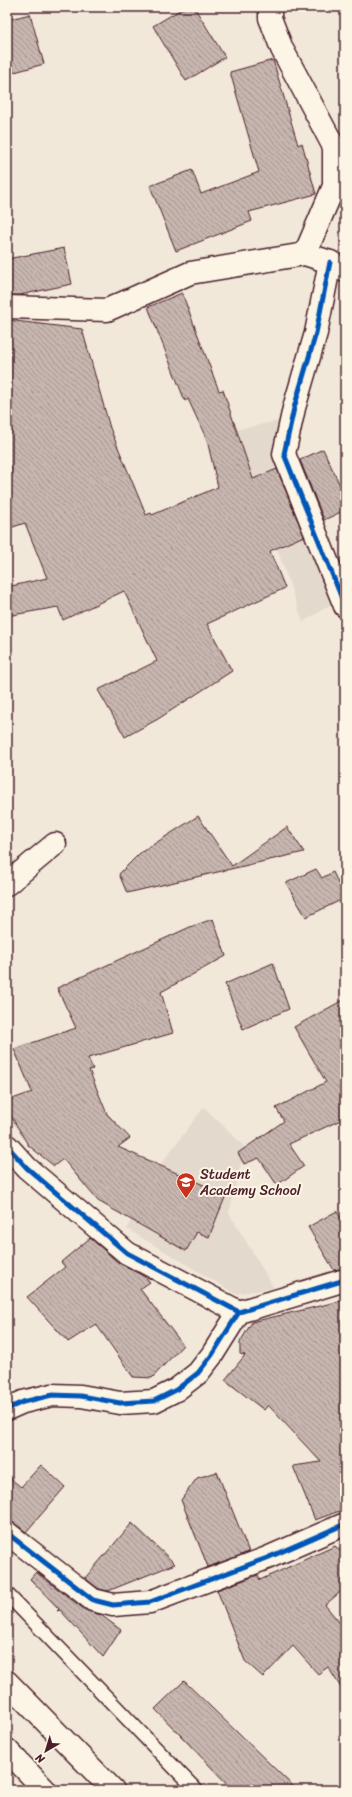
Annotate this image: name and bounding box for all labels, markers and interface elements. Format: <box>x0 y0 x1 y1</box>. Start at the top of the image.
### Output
place label: Student Academy School <box>199 1162 302 1203</box>
school or university icon: Student Academy School <box>175 1171 197 1199</box>
north arrow <box>26 1731 66 1771</box>
text: N <box>31 1748 50 1769</box>

